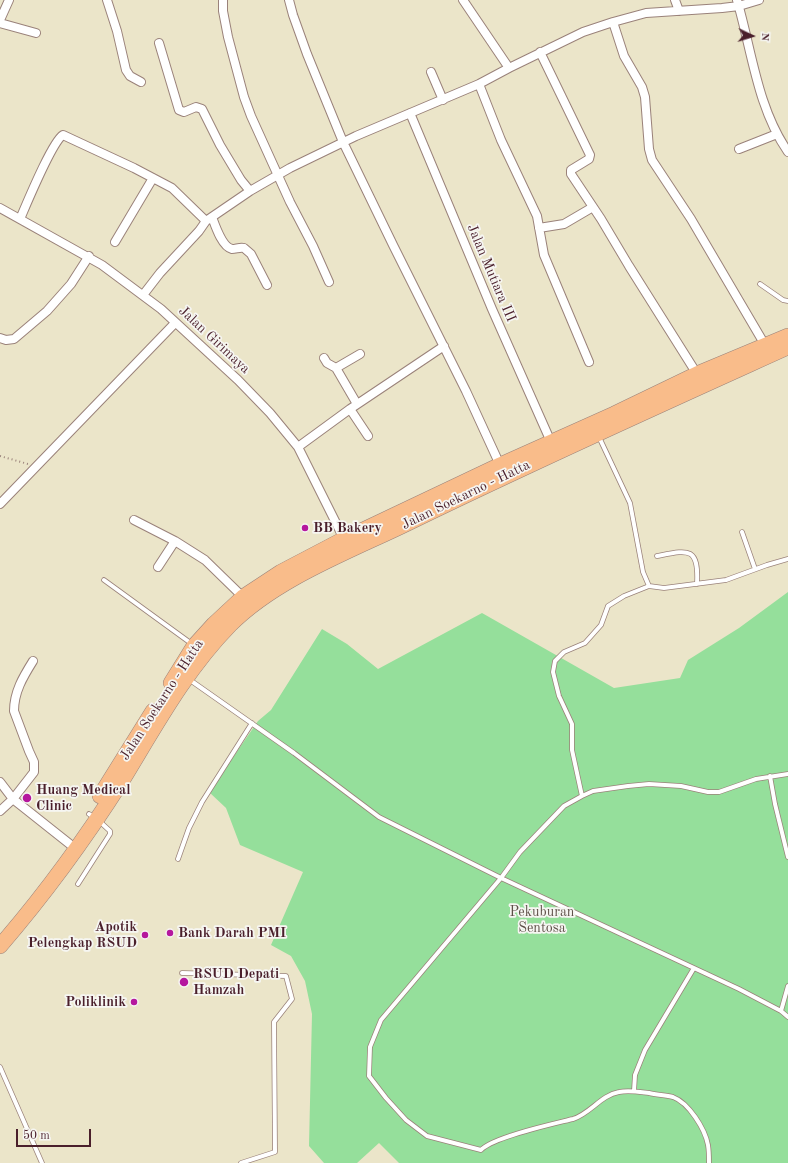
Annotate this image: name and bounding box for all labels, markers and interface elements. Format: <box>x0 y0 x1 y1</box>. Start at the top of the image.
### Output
north arrow <box>732 16 772 56</box>
text: N <box>759 32 770 41</box>
street label: Jalan Mutiara III <box>463 222 519 324</box>
street label: Jalan Girimaya <box>175 303 253 377</box>
street label: Jalan Soekarno - Hatta <box>399 457 533 533</box>
place label: BB Bakery <box>313 520 382 536</box>
marker: BB Bakery <box>300 523 310 533</box>
street label: Jalan Soekarno - Hatta <box>117 636 207 764</box>
place label: Huang Medical Clinic <box>36 782 131 814</box>
marker: Huang Medical Clinic <box>21 792 33 804</box>
park label: Pekuburan Sentosa <box>510 904 574 936</box>
place label: Apotik Pelengkap RSUD <box>28 919 137 952</box>
place label: Bank Darah PMI <box>178 925 286 941</box>
marker: Bank Darah PMI <box>165 928 175 938</box>
marker: Apotik Pelengkap RSUD <box>140 930 150 940</box>
place label: RSUD Depati Hamzah <box>193 966 279 998</box>
marker: RSUD Depati Hamzah <box>178 976 190 988</box>
place label: Poliklinik <box>65 994 126 1010</box>
marker: Poliklinik <box>129 997 139 1007</box>
scale bar <box>18 1121 93 1147</box>
text: 50 m <box>23 1130 50 1142</box>

